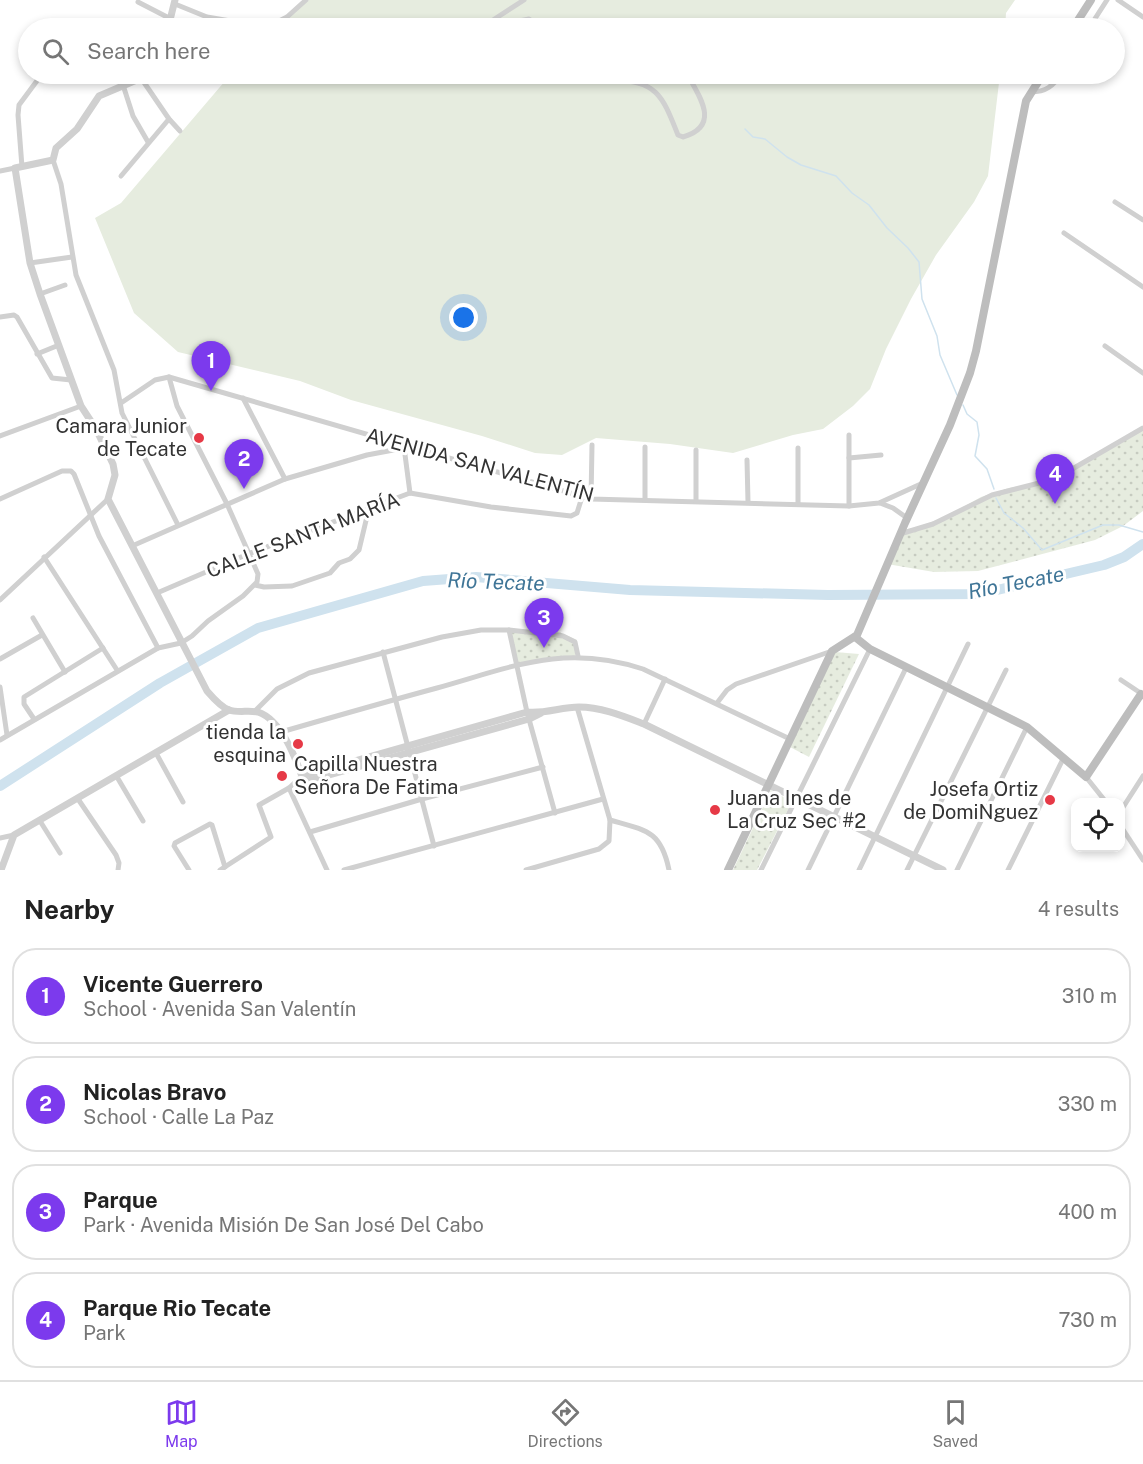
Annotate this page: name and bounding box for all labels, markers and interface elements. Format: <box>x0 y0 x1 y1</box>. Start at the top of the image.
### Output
search box <box>18 18 1125 84</box>
icon: search <box>39 35 72 68</box>
text: Search here <box>87 38 211 64</box>
your location <box>449 303 478 332</box>
pin: 1 <box>192 342 230 391</box>
place label: Camara Junior de Tecate <box>55 414 187 461</box>
street label: AVENIDA SAN VALENTÍN <box>363 422 597 507</box>
marker: Camara Junior de Tecate <box>192 431 206 445</box>
pin: 2 <box>224 440 264 489</box>
pin: 4 <box>1036 454 1074 504</box>
street label: CALLE SANTA MARÍA <box>203 486 403 583</box>
water label: Río Tecate <box>966 561 1066 604</box>
water label: Río Tecate <box>447 567 545 596</box>
pin: 3 <box>524 598 564 648</box>
place label: tienda la esquina <box>206 720 286 767</box>
marker: tienda la esquina <box>291 737 305 751</box>
place label: Capilla Nuestra Señora De Fatima <box>294 752 458 799</box>
marker: Capilla Nuestra Señora De Fatima <box>275 769 289 783</box>
place label: Josefa Ortiz de DomiNguez <box>903 777 1038 824</box>
place label: Juana Ines de La Cruz Sec #2 <box>727 786 866 833</box>
marker: Josefa Ortiz de DomiNguez <box>1043 793 1057 807</box>
map controls <box>1071 798 1125 852</box>
button: locate <box>1071 798 1125 852</box>
marker: Juana Ines de La Cruz Sec #2 <box>708 803 722 817</box>
text: Nearby <box>24 894 114 925</box>
text: 4 results <box>1038 897 1119 921</box>
text: Vicente Guerrero <box>83 971 263 997</box>
text: 1 <box>41 984 50 1008</box>
text: 310 m <box>1062 984 1117 1008</box>
text: School · Avenida San Valentín <box>83 997 356 1021</box>
text: Nicolas Bravo <box>83 1079 226 1105</box>
text: 2 <box>39 1092 52 1116</box>
text: 330 m <box>1058 1092 1117 1116</box>
text: School · Calle La Paz <box>83 1105 274 1129</box>
text: Parque <box>83 1187 158 1213</box>
text: 3 <box>39 1200 52 1224</box>
text: 400 m <box>1058 1200 1117 1224</box>
text: Park · Avenida Misión De San José Del Cabo <box>83 1213 484 1237</box>
text: Parque Rio Tecate <box>83 1295 271 1321</box>
text: 4 <box>39 1308 52 1332</box>
text: 730 m <box>1059 1308 1117 1332</box>
text: Park <box>83 1321 126 1345</box>
tab: Map <box>165 1396 198 1451</box>
tab: Directions <box>528 1396 603 1451</box>
tab: Saved <box>932 1396 978 1451</box>

